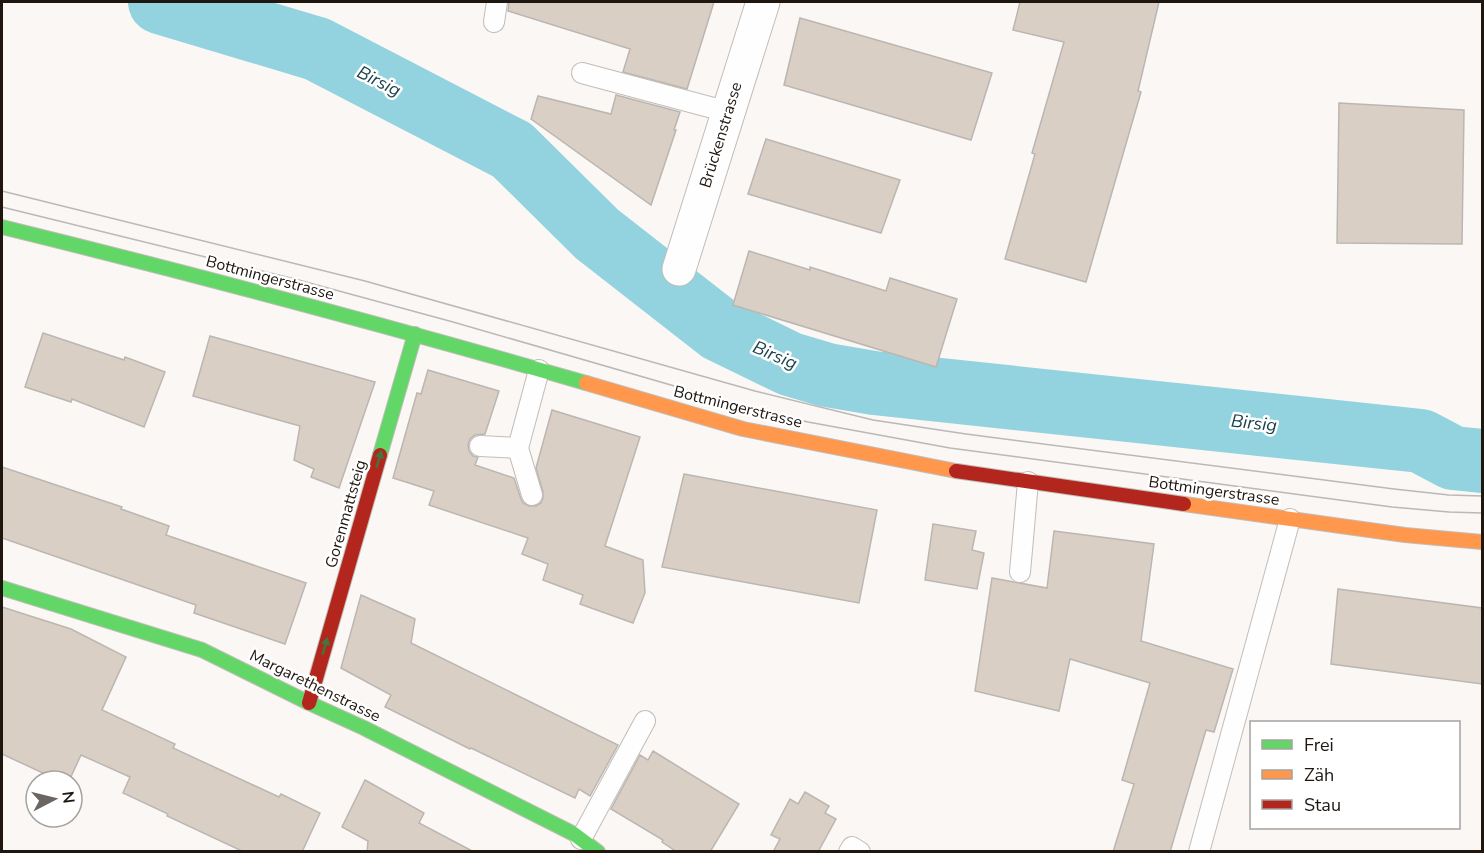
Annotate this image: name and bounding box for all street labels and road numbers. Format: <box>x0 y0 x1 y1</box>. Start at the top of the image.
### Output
street label: Brückenstrasse <box>694 79 748 191</box>
street label: Bottmingerstrasse <box>203 250 337 306</box>
street label: Bottmingerstrasse <box>671 380 805 434</box>
street label: Gorenmattsteig <box>320 457 372 571</box>
street label: Bottmingerstrasse <box>1147 471 1281 511</box>
street label: Margarethenstrasse <box>246 645 384 727</box>

